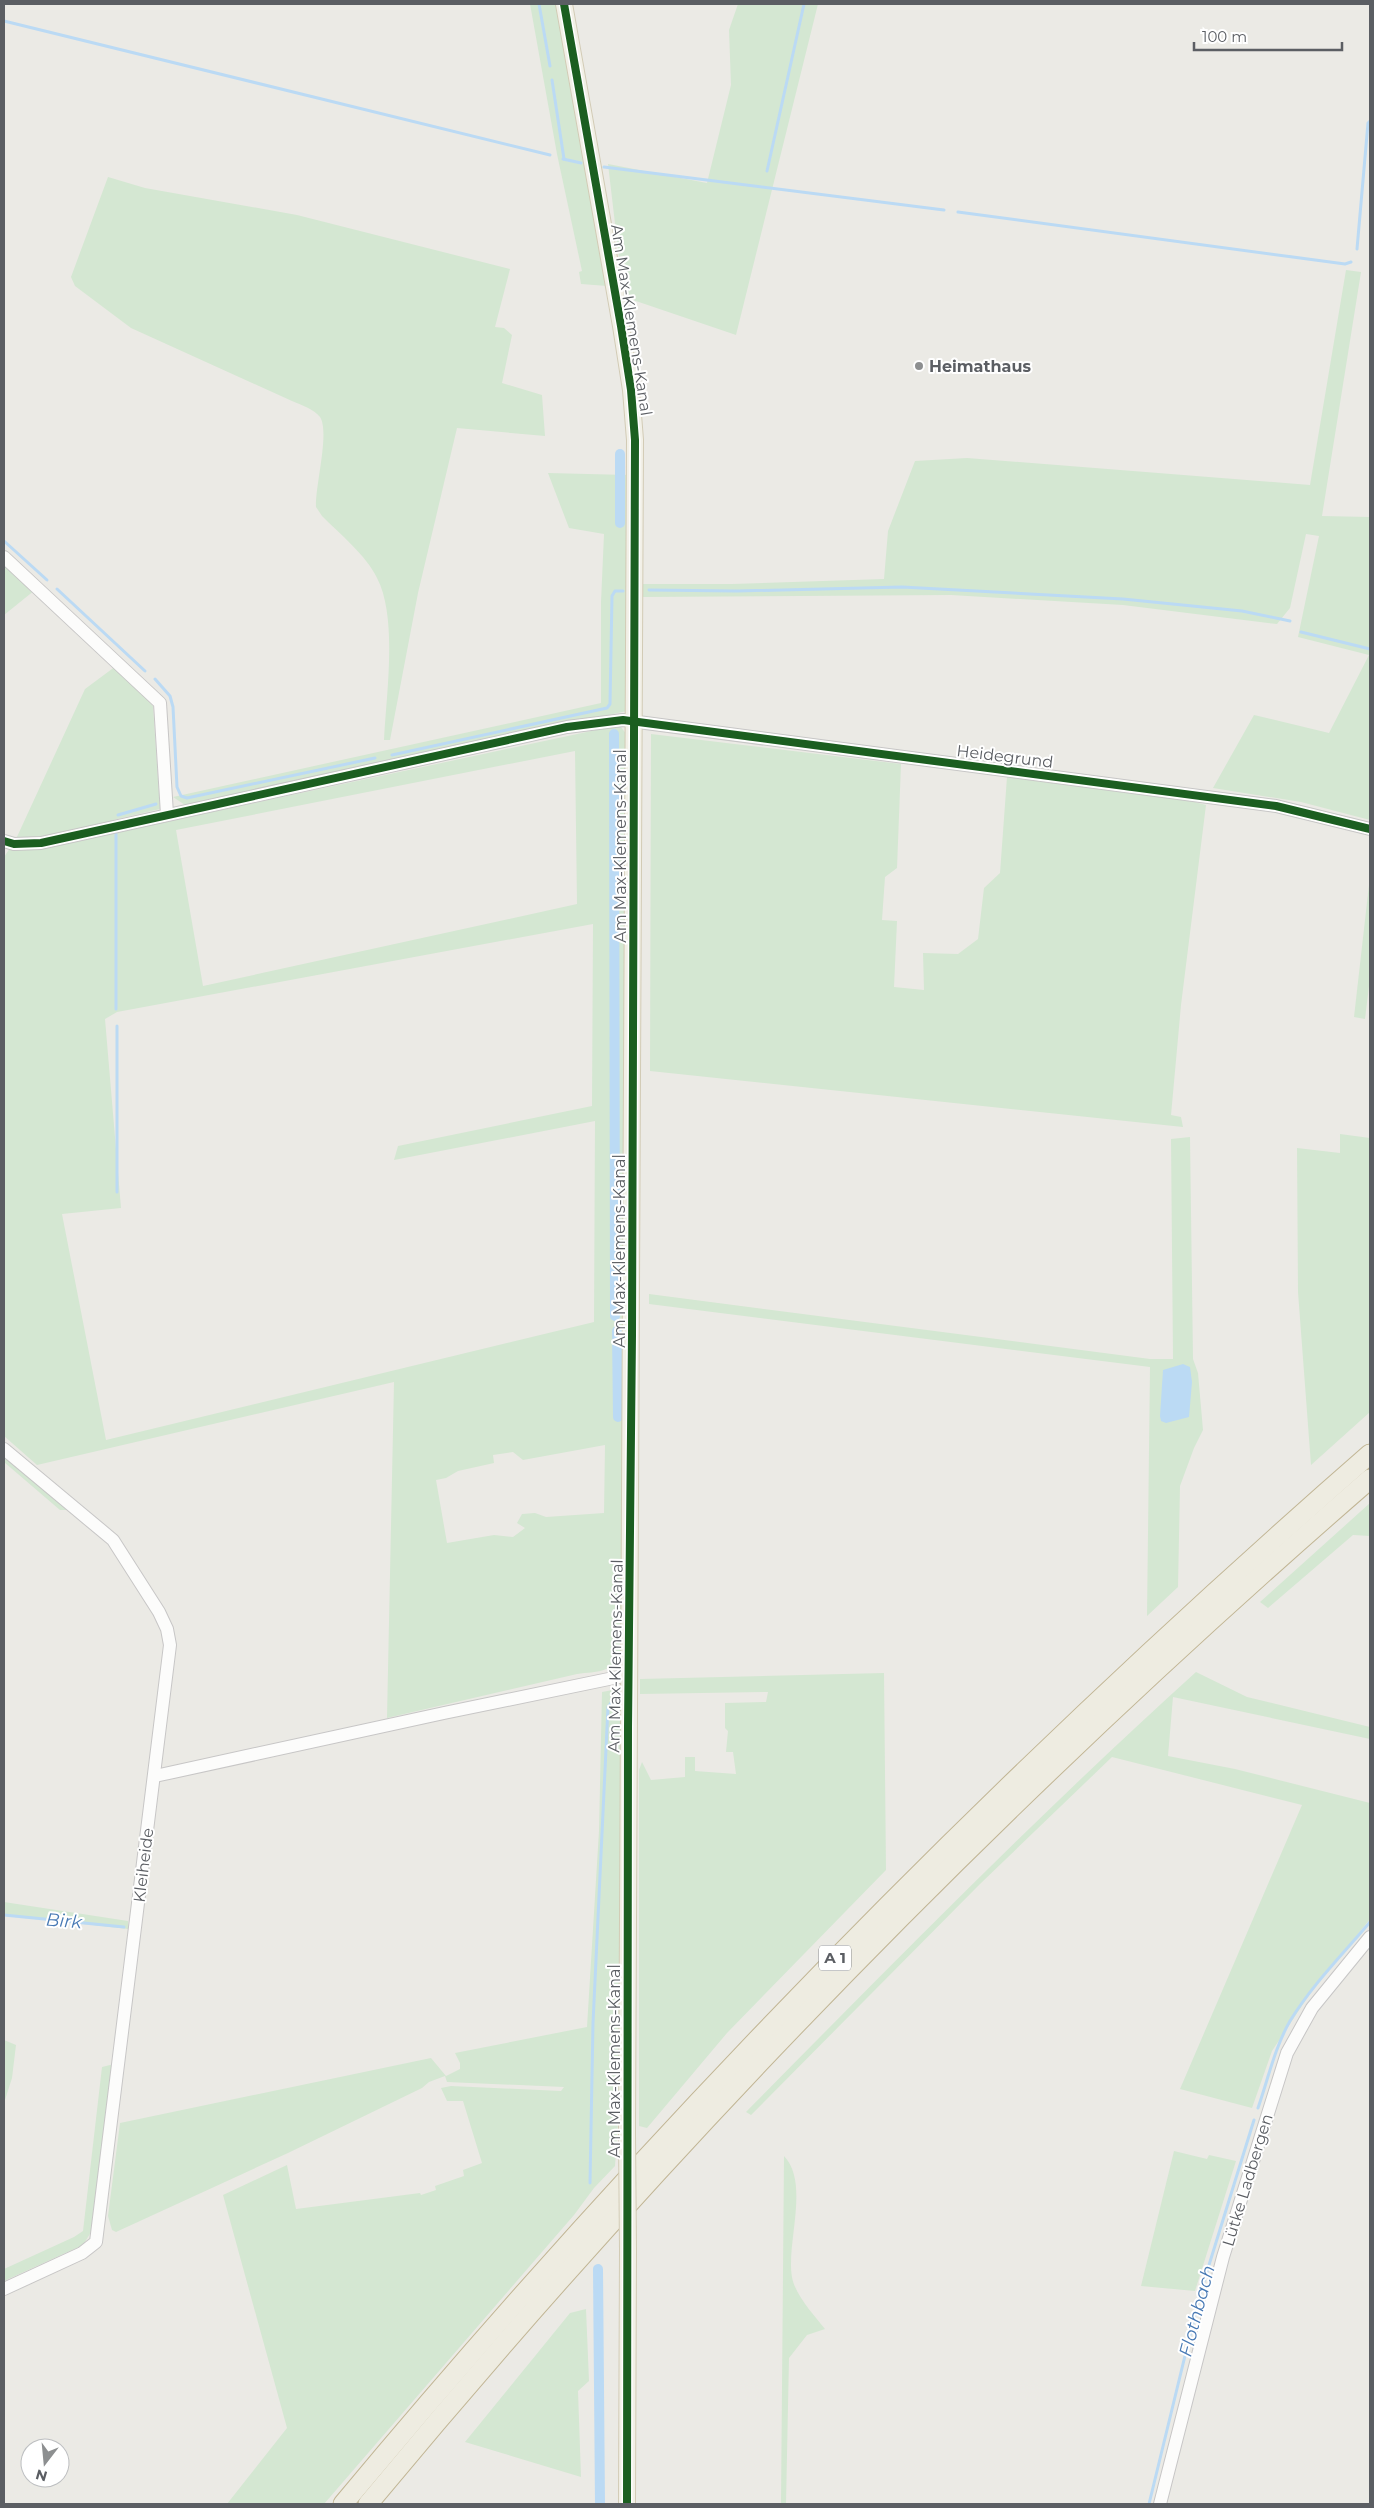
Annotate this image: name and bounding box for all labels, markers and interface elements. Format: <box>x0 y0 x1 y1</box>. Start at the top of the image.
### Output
scale bar <box>1194 20 1342 52</box>
text: 100 m <box>1202 27 1247 46</box>
street label: Am Max-Klemens-Kanal <box>607 223 656 417</box>
place label: Heimathaus <box>929 357 1031 376</box>
marker: Heimathaus <box>913 360 925 372</box>
street label: Heidegrund <box>956 741 1054 772</box>
street label: Am Max-Klemens-Kanal <box>611 749 630 943</box>
street label: Am Max-Klemens-Kanal <box>610 1154 629 1348</box>
street label: Am Max-Klemens-Kanal <box>604 1559 627 1753</box>
street label: Kleiheide <box>129 1827 157 1903</box>
water label: Birk <box>45 1908 84 1934</box>
road number: A 1 <box>819 1946 851 1970</box>
street label: Am Max-Klemens-Kanal <box>605 1964 624 2158</box>
street label: Lütke Ladbergen <box>1218 2112 1277 2249</box>
water label: Flothbach <box>1174 2263 1220 2359</box>
north arrow <box>20 2438 70 2488</box>
text: N <box>33 2465 49 2486</box>

